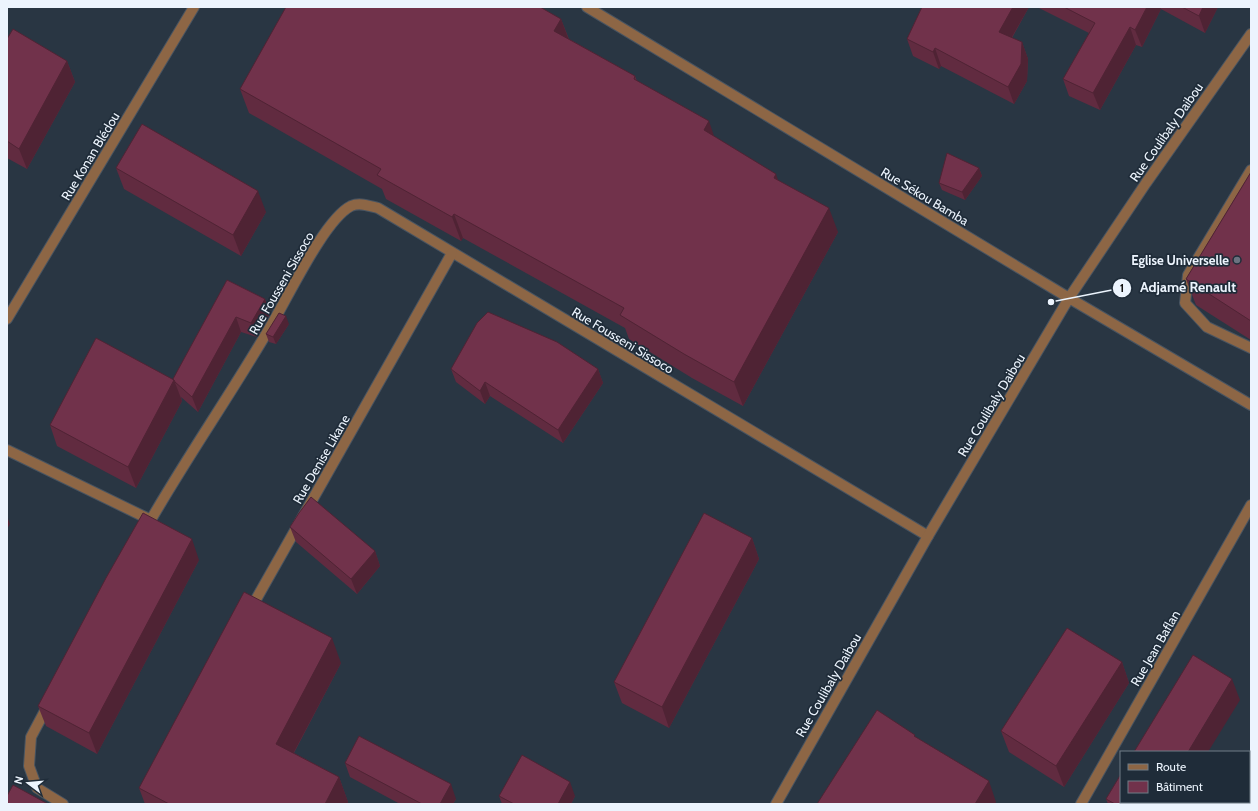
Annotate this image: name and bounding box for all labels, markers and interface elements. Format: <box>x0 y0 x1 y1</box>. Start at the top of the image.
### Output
street label: Rue Coulibaly Daibou <box>1126 79 1206 185</box>
street label: Rue Konan Blédou <box>57 109 123 203</box>
street label: Rue Sékou Bamba <box>878 163 972 229</box>
street label: Rue Fousseni Sissoco <box>245 229 317 337</box>
place label: Eglise Universelle <box>1131 252 1229 268</box>
marker: Eglise Universelle <box>1232 255 1242 265</box>
callout: Adjamé Renault <box>1112 275 1244 301</box>
text: Adjamé Renault <box>1140 278 1236 296</box>
text: 1 <box>1120 280 1124 295</box>
street label: Rue Fousseni Sissoco <box>569 303 677 377</box>
street label: Rue Coulibaly Daibou <box>954 351 1028 459</box>
street label: Rue Denise Likane <box>289 411 353 506</box>
street label: Rue Jean Baflan <box>1127 607 1183 689</box>
street label: Rue Coulibaly Daibou <box>792 630 864 740</box>
legend <box>1120 751 1250 803</box>
text: Route <box>1156 759 1186 774</box>
north arrow <box>8 763 48 803</box>
text: N <box>11 775 26 786</box>
text: Bâtiment <box>1156 779 1203 794</box>

